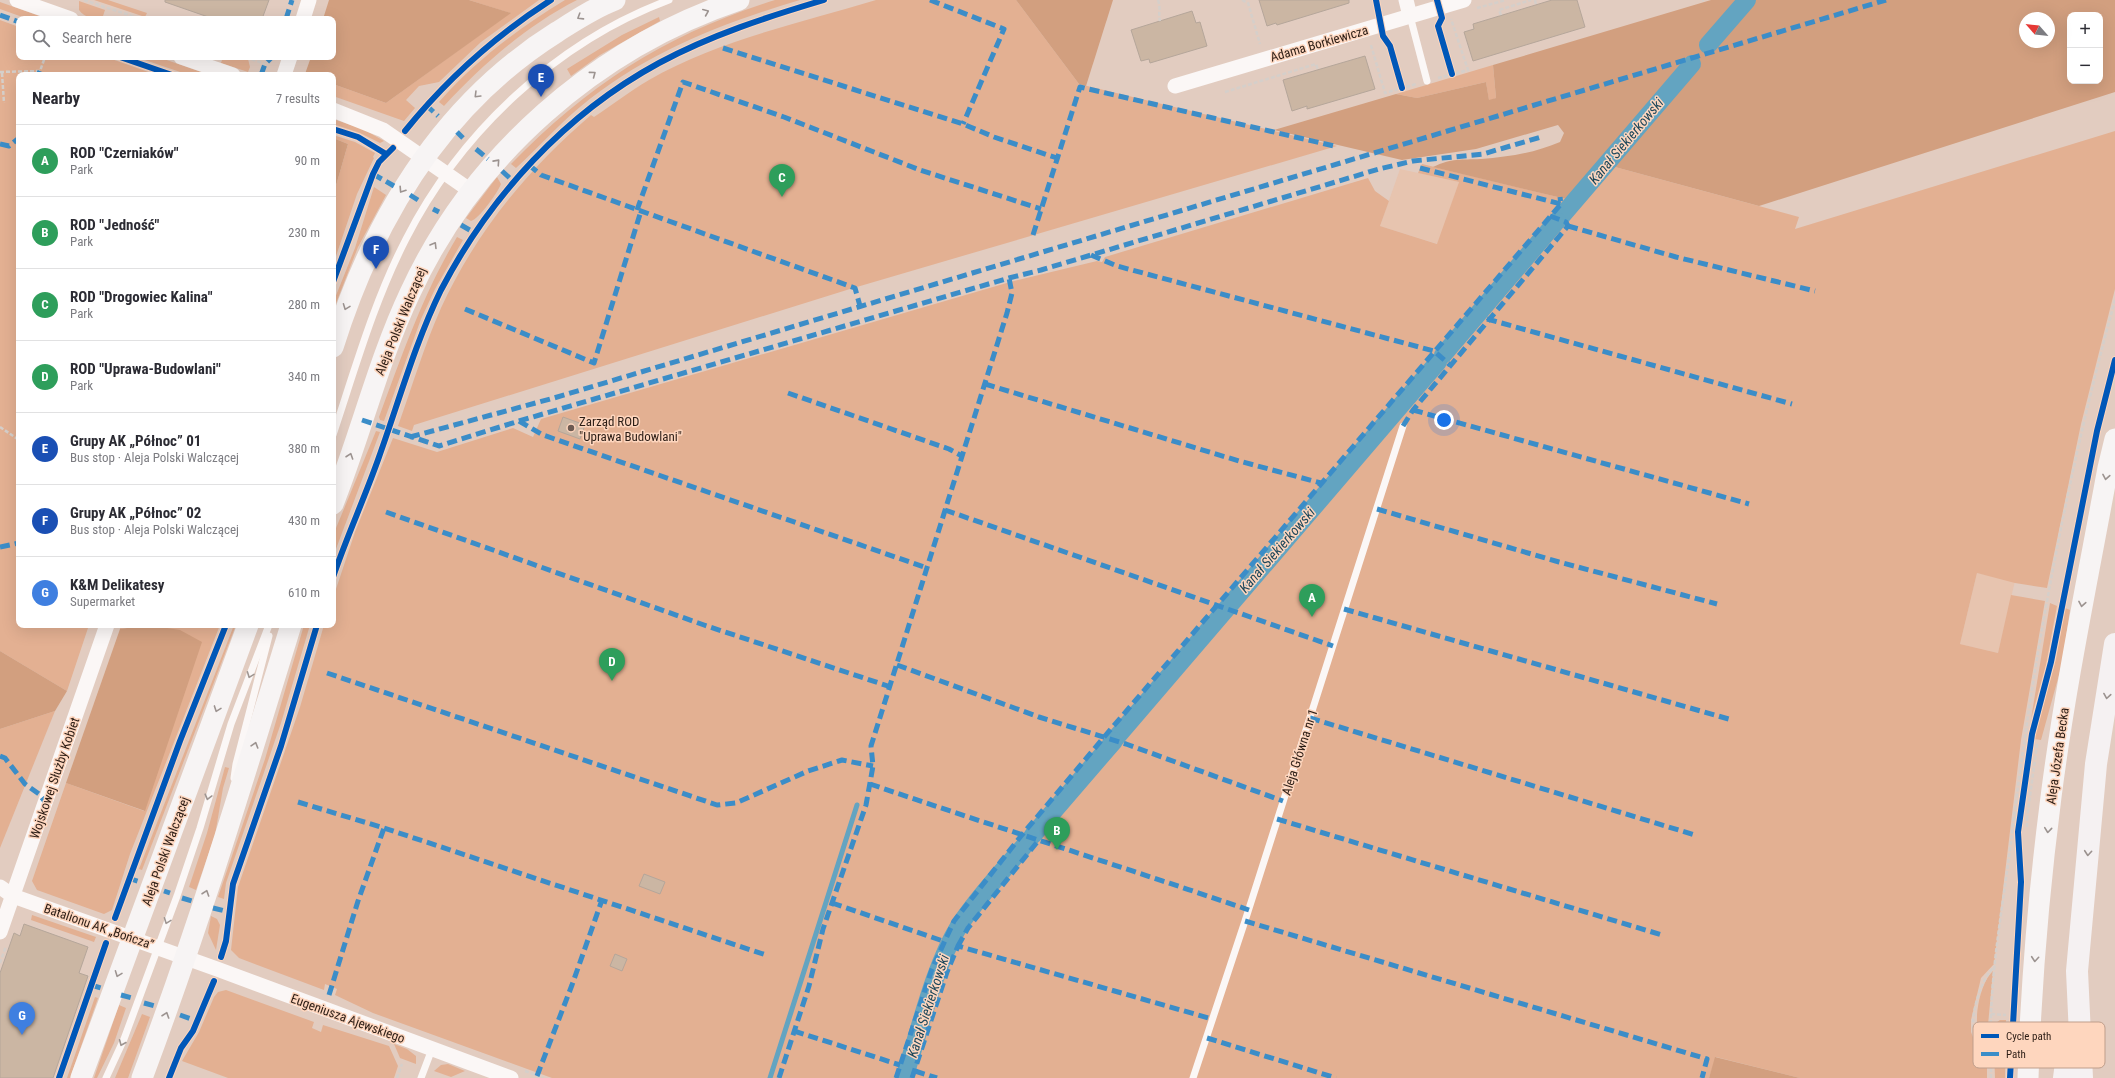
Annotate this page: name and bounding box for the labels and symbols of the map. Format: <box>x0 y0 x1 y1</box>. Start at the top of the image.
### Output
one-way arrow <box>702 9 710 17</box>
one-way arrow <box>578 12 585 19</box>
north arrow <box>2019 12 2055 48</box>
street label: Adama Borkiewicza <box>1268 22 1370 65</box>
pin: E <box>528 64 554 97</box>
one-way arrow <box>588 72 595 79</box>
one-way arrow <box>474 90 482 98</box>
water label: Kanał Siekierkowski <box>1585 94 1667 187</box>
one-way arrow <box>492 159 499 167</box>
pin: C <box>769 164 795 197</box>
one-way arrow <box>400 186 407 193</box>
pin: F <box>363 236 389 269</box>
one-way arrow <box>430 242 437 249</box>
street label: Aleja Polski Walczącej <box>372 265 429 377</box>
one-way arrow <box>342 304 350 311</box>
your location <box>1434 410 1454 430</box>
place label: Zarząd ROD "Uprawa Budowlani" <box>579 414 682 444</box>
marker: Zarząd ROD "Uprawa Budowlani" <box>566 423 576 433</box>
one-way arrow <box>345 453 354 460</box>
one-way arrow <box>2102 473 2111 480</box>
water label: Kanał Siekierkowski <box>1236 504 1319 596</box>
pin: A <box>1299 584 1325 617</box>
one-way arrow <box>2079 601 2087 608</box>
pin: D <box>599 648 625 681</box>
one-way arrow <box>246 671 254 678</box>
one-way arrow <box>2103 693 2112 699</box>
one-way arrow <box>213 706 222 713</box>
street label: Aleja Główna nr 1 <box>1278 707 1320 797</box>
street label: Aleja Józefa Becka <box>2043 707 2072 805</box>
street label: Wojskowej Służby Kobiet <box>27 715 82 841</box>
one-way arrow <box>250 741 259 748</box>
one-way arrow <box>204 794 213 801</box>
street label: Aleja Polski Walczącej <box>139 795 192 908</box>
pin: B <box>1044 817 1070 850</box>
one-way arrow <box>2043 827 2052 833</box>
one-way arrow <box>2084 850 2093 856</box>
one-way arrow <box>201 890 210 897</box>
street label: Batalionu AK „Bończa” <box>42 901 156 952</box>
one-way arrow <box>164 917 172 924</box>
water label: Kanał Siekierkowski <box>904 952 952 1059</box>
one-way arrow <box>2031 956 2040 962</box>
one-way arrow <box>114 971 122 978</box>
street label: Eugeniusza Ajewskiego <box>289 991 407 1046</box>
pin: G <box>9 1002 35 1035</box>
one-way arrow <box>161 1012 169 1019</box>
legend <box>1973 1022 2105 1068</box>
text: Cycle path <box>2006 1030 2051 1043</box>
one-way arrow <box>119 1039 127 1046</box>
text: Path <box>2006 1048 2026 1061</box>

